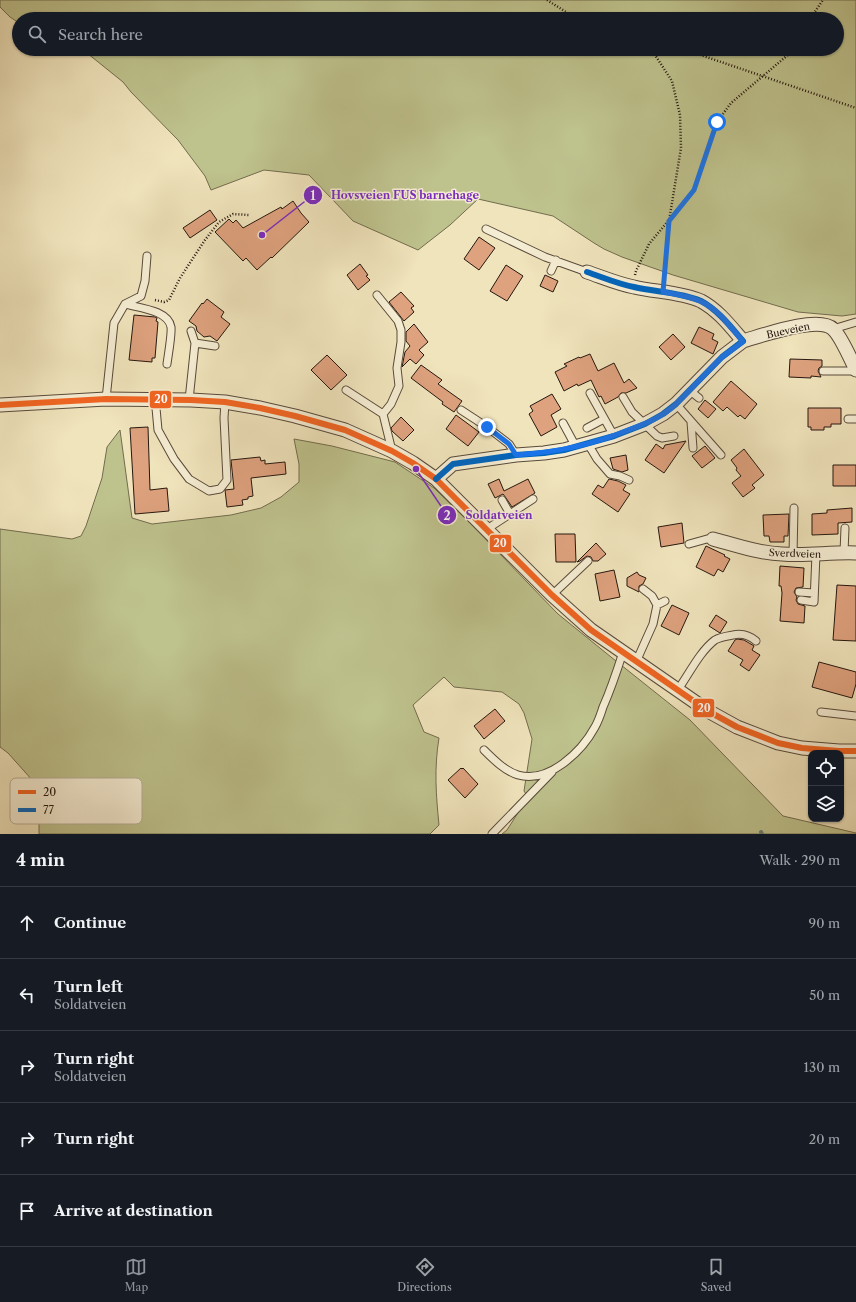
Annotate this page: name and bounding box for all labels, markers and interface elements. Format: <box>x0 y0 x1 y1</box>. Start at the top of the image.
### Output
search box <box>12 12 844 56</box>
icon: search <box>26 23 48 45</box>
text: Search here <box>58 25 143 44</box>
route start <box>708 113 726 131</box>
callout: Hovsveien FUS barnehage <box>303 184 486 207</box>
text: 1 <box>310 188 316 203</box>
text: Hovsveien FUS barnehage <box>331 188 479 202</box>
street label: Bueveien <box>765 319 812 341</box>
line badge: 20 <box>149 390 172 409</box>
text: 20 <box>154 392 168 406</box>
route end <box>478 418 496 436</box>
callout: Soldatveien <box>437 504 540 527</box>
text: 2 <box>443 508 451 523</box>
text: Soldatveien <box>465 508 533 522</box>
line badge: 20 <box>489 534 512 553</box>
text: 20 <box>493 536 507 550</box>
street label: Sverdveien <box>769 546 822 561</box>
line badge: 20 <box>692 698 715 718</box>
text: 20 <box>697 701 711 715</box>
map controls <box>808 750 844 822</box>
button: locate <box>808 750 844 786</box>
legend <box>10 778 142 824</box>
text: 20 <box>43 785 56 799</box>
button: layers <box>808 786 844 822</box>
text: 77 <box>43 803 54 817</box>
text: 4 min <box>16 850 65 870</box>
text: Walk · 290 m <box>759 852 840 868</box>
icon: ahead <box>16 912 38 934</box>
text: Continue <box>54 913 126 932</box>
text: 90 m <box>809 915 840 931</box>
text: Turn left <box>54 977 123 996</box>
icon: left <box>16 984 38 1006</box>
text: 50 m <box>809 987 840 1003</box>
text: Soldatveien <box>54 996 126 1012</box>
text: Turn right <box>54 1049 134 1068</box>
icon: right <box>16 1056 38 1078</box>
text: 130 m <box>804 1059 840 1075</box>
text: Soldatveien <box>54 1068 126 1084</box>
icon: right <box>16 1128 38 1150</box>
text: Turn right <box>54 1129 134 1148</box>
text: 20 m <box>809 1131 840 1147</box>
icon: arrive <box>16 1200 38 1222</box>
text: Arrive at destination <box>54 1201 213 1220</box>
tab: Map <box>125 1256 148 1294</box>
tab: Directions <box>397 1256 452 1294</box>
tab: Saved <box>701 1256 731 1294</box>

